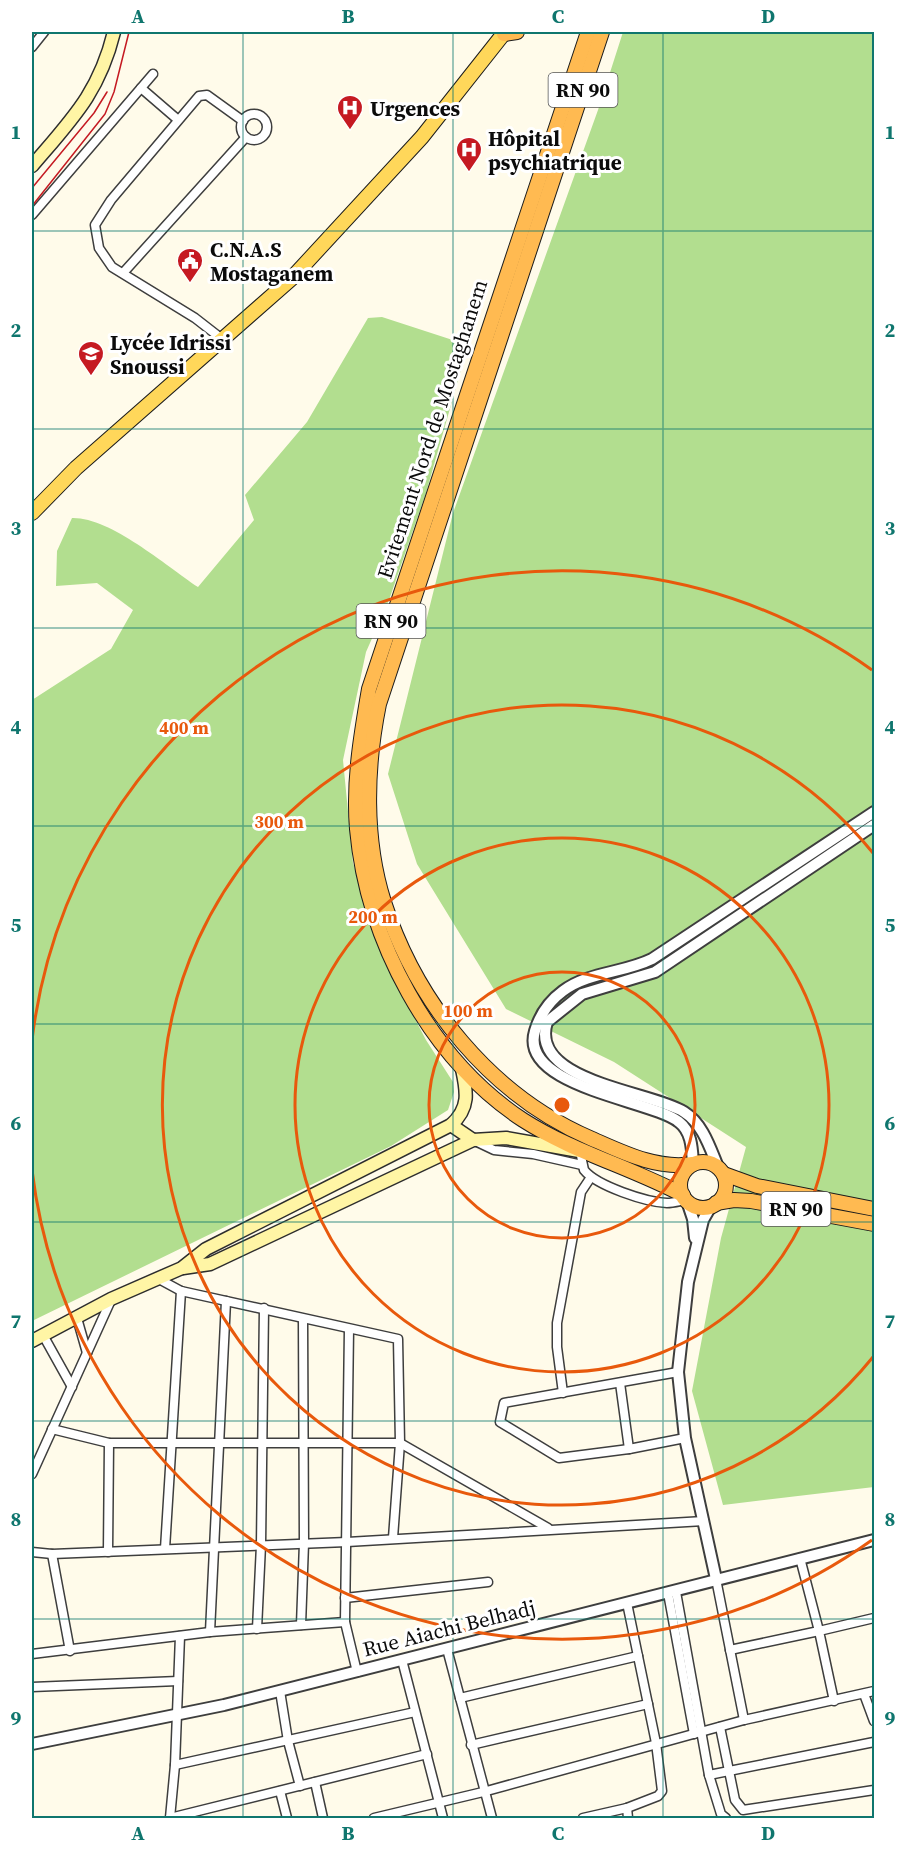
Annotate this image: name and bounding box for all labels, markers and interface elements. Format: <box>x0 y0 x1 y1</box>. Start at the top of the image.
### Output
text: A <box>131 2 145 30</box>
text: B <box>341 2 355 30</box>
text: C <box>552 2 564 30</box>
text: D <box>761 2 775 30</box>
road number: RN 90 <box>548 73 618 107</box>
hospital icon: Urgences <box>335 93 365 131</box>
place label: Urgences <box>370 94 461 123</box>
text: 1 <box>11 118 21 146</box>
text: 1 <box>885 118 895 146</box>
place label: Hôpital psychiatrique <box>488 124 622 177</box>
hospital icon: Hôpital psychiatrique <box>454 135 484 173</box>
place label: C.N.A.S Mostaganem <box>210 235 333 288</box>
public building icon: C.N.A.S Mostaganem <box>175 246 205 284</box>
street label: Evitement Nord de Mostaghanem <box>370 276 494 582</box>
text: 2 <box>11 316 22 344</box>
text: 2 <box>885 316 896 344</box>
place label: Lycée Idrissi Snoussi <box>110 328 231 381</box>
school or university icon: Lycée Idrissi Snoussi <box>76 339 106 377</box>
text: 3 <box>11 514 22 542</box>
text: 3 <box>885 514 896 542</box>
road number: RN 90 <box>356 604 426 638</box>
text: 4 <box>11 713 22 741</box>
text: 4 <box>885 713 896 741</box>
text: 400 m <box>159 715 209 740</box>
text: 300 m <box>254 809 304 834</box>
text: 200 m <box>348 904 398 929</box>
text: 5 <box>11 911 22 939</box>
text: 5 <box>885 911 896 939</box>
text: 100 m <box>443 998 493 1023</box>
centre of rings <box>552 1095 572 1115</box>
text: 6 <box>11 1109 22 1137</box>
text: 6 <box>885 1109 896 1137</box>
road number: RN 90 <box>762 1192 830 1226</box>
text: 7 <box>11 1307 22 1335</box>
text: 7 <box>885 1307 896 1335</box>
text: 8 <box>11 1505 21 1533</box>
text: 8 <box>885 1505 895 1533</box>
street label: Rue Aiachi Belhadj <box>360 1593 538 1663</box>
text: 9 <box>11 1704 22 1732</box>
text: 9 <box>885 1704 896 1732</box>
text: A <box>131 1819 145 1847</box>
text: B <box>341 1819 355 1847</box>
text: C <box>552 1819 564 1847</box>
text: D <box>761 1819 775 1847</box>

